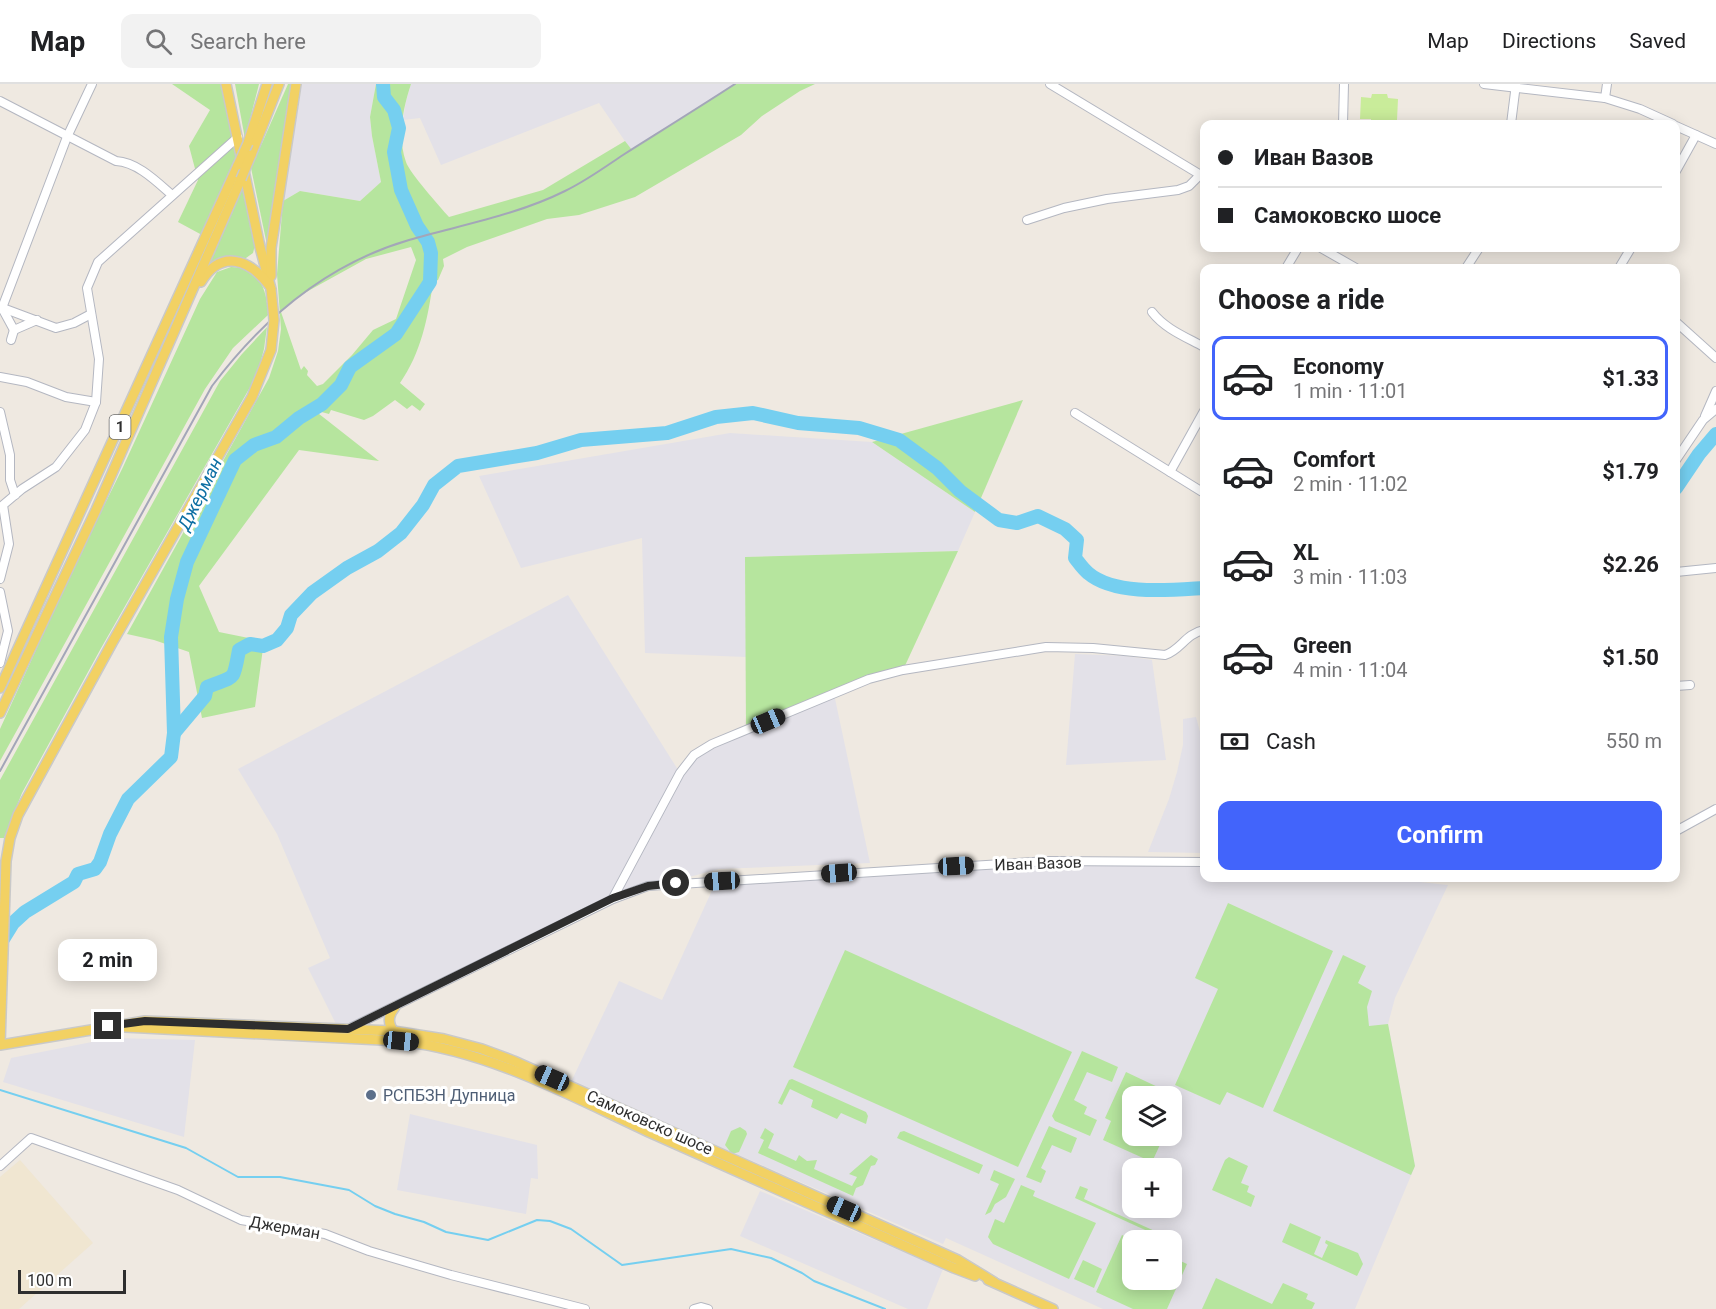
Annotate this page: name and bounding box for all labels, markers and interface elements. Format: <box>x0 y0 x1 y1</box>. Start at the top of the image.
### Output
search box <box>121 14 541 68</box>
text: Map <box>30 25 85 58</box>
icon: search <box>142 25 175 58</box>
text: Search here <box>190 29 306 54</box>
text: Map <box>1427 29 1469 53</box>
text: Directions <box>1502 29 1596 53</box>
text: Saved <box>1629 29 1686 53</box>
text: Иван Вазов <box>1254 145 1374 170</box>
text: Самоковско шосе <box>1254 203 1441 228</box>
text: Choose a ride <box>1218 284 1384 316</box>
icon: car <box>1221 351 1275 405</box>
text: Economy <box>1293 354 1384 379</box>
text: $1.33 <box>1602 366 1659 391</box>
text: 1 min · 11:01 <box>1293 379 1408 403</box>
road number: 1 <box>110 415 130 439</box>
icon: car <box>1221 444 1275 498</box>
text: Comfort <box>1293 447 1375 472</box>
water label: Джерман <box>172 454 226 535</box>
text: $1.79 <box>1602 459 1659 484</box>
text: 2 min · 11:02 <box>1293 472 1408 496</box>
icon: car <box>1221 537 1275 591</box>
text: XL <box>1293 540 1319 565</box>
text: $2.26 <box>1602 552 1659 577</box>
text: 3 min · 11:03 <box>1293 565 1408 589</box>
icon: car <box>1221 630 1275 684</box>
text: Green <box>1293 633 1352 658</box>
text: $1.50 <box>1602 645 1659 670</box>
text: 4 min · 11:04 <box>1293 658 1408 682</box>
car <box>748 706 788 736</box>
icon: cash <box>1218 725 1251 758</box>
text: Cash <box>1266 729 1316 754</box>
text: 550 m <box>1606 729 1662 753</box>
button: Confirm <box>1218 801 1662 870</box>
street label: Иван Вазов <box>994 852 1082 875</box>
car <box>938 856 974 876</box>
car <box>820 863 858 883</box>
route start <box>662 869 689 896</box>
car <box>704 871 740 891</box>
callout: 2 min <box>58 939 158 981</box>
text: 2 min <box>82 948 133 972</box>
route end <box>94 1012 121 1039</box>
car <box>382 1030 420 1052</box>
car <box>532 1062 572 1094</box>
place label: РСПБЗН Дупница <box>383 1086 515 1105</box>
street label: Самоковско шосе <box>584 1086 716 1159</box>
map controls <box>1122 1086 1182 1290</box>
button: layers <box>1122 1086 1182 1146</box>
marker: РСПБЗН Дупница <box>364 1088 378 1102</box>
button: + <box>1122 1158 1182 1218</box>
car <box>824 1193 864 1225</box>
street label: Джерман <box>248 1212 322 1243</box>
button: − <box>1122 1230 1182 1290</box>
scale bar <box>18 1267 126 1294</box>
text: 100 m <box>27 1271 72 1290</box>

